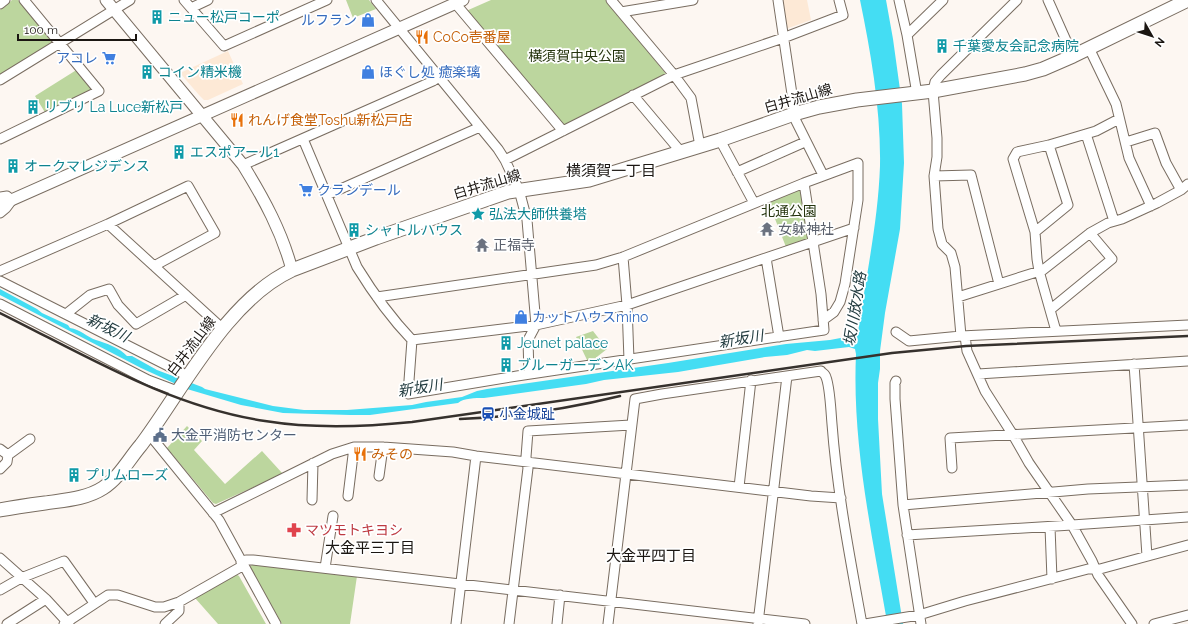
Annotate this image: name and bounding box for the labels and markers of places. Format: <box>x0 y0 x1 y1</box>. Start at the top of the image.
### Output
building icon: ニュー松戸コーポ <box>149 9 165 25</box>
place label: ニュー松戸コーポ <box>168 9 280 25</box>
place label: ルフラン <box>301 12 357 28</box>
shop icon: ルフラン <box>360 12 376 28</box>
restaurant icon: CoCo壱番屋 <box>414 29 430 45</box>
place label: CoCo壱番屋 <box>433 29 511 45</box>
building icon: 千葉愛友会記念病院 <box>934 38 950 54</box>
place label: 千葉愛友会記念病院 <box>953 38 1079 54</box>
place label: アコレ <box>56 50 98 66</box>
supermarket icon: アコレ <box>101 50 117 66</box>
building icon: コイン精米機 <box>139 64 155 80</box>
place label: コイン精米機 <box>158 64 242 80</box>
shop icon: ほぐし処 癒楽璃 <box>360 64 376 80</box>
place label: ほぐし処 癒楽璃 <box>379 64 481 80</box>
building icon: リブリ La Luce新松戸 <box>25 99 41 115</box>
place label: リブリ La Luce新松戸 <box>44 99 183 115</box>
restaurant icon: れんげ食堂Toshu新松戸店 <box>229 112 245 128</box>
place label: れんげ食堂Toshu新松戸店 <box>248 112 413 128</box>
building icon: エスポアール1 <box>171 144 187 160</box>
place label: エスポアール1 <box>190 144 279 160</box>
building icon: オークマレジデンス <box>5 158 21 174</box>
place label: オークマレジデンス <box>24 158 150 174</box>
supermarket icon: クランデール <box>298 182 314 198</box>
place label: クランデール <box>317 182 401 198</box>
place icon: 弘法大師供養塔 <box>470 206 486 222</box>
place label: 弘法大師供養塔 <box>489 206 587 222</box>
temple icon: 女躰神社 <box>759 221 775 237</box>
place label: 女躰神社 <box>778 221 834 237</box>
building icon: シャトルハウス <box>346 222 362 238</box>
place label: シャトルハウス <box>365 222 463 238</box>
temple icon: 正福寺 <box>474 237 490 253</box>
place label: 正福寺 <box>493 237 535 253</box>
shop icon: カットハウスmino <box>513 309 529 325</box>
place label: カットハウスmino <box>532 309 648 325</box>
building icon: Jeunet palace <box>498 335 514 351</box>
place label: Jeunet palace <box>517 335 608 351</box>
building icon: ブルーガーデンAK <box>498 357 514 373</box>
place label: ブルーガーデンAK <box>517 357 633 373</box>
station icon: 小金城趾 <box>480 406 496 422</box>
place label: 小金城趾 <box>499 406 555 422</box>
public building icon: 大金平消防センター <box>152 427 168 443</box>
place label: 大金平消防センター <box>171 427 297 443</box>
restaurant icon: みその <box>352 446 368 462</box>
place label: みその <box>371 446 413 462</box>
building icon: プリムローズ <box>66 467 82 483</box>
place label: プリムローズ <box>85 467 168 483</box>
pharmacy icon: マツモトキヨシ <box>286 522 302 538</box>
place label: マツモトキヨシ <box>305 522 403 538</box>

